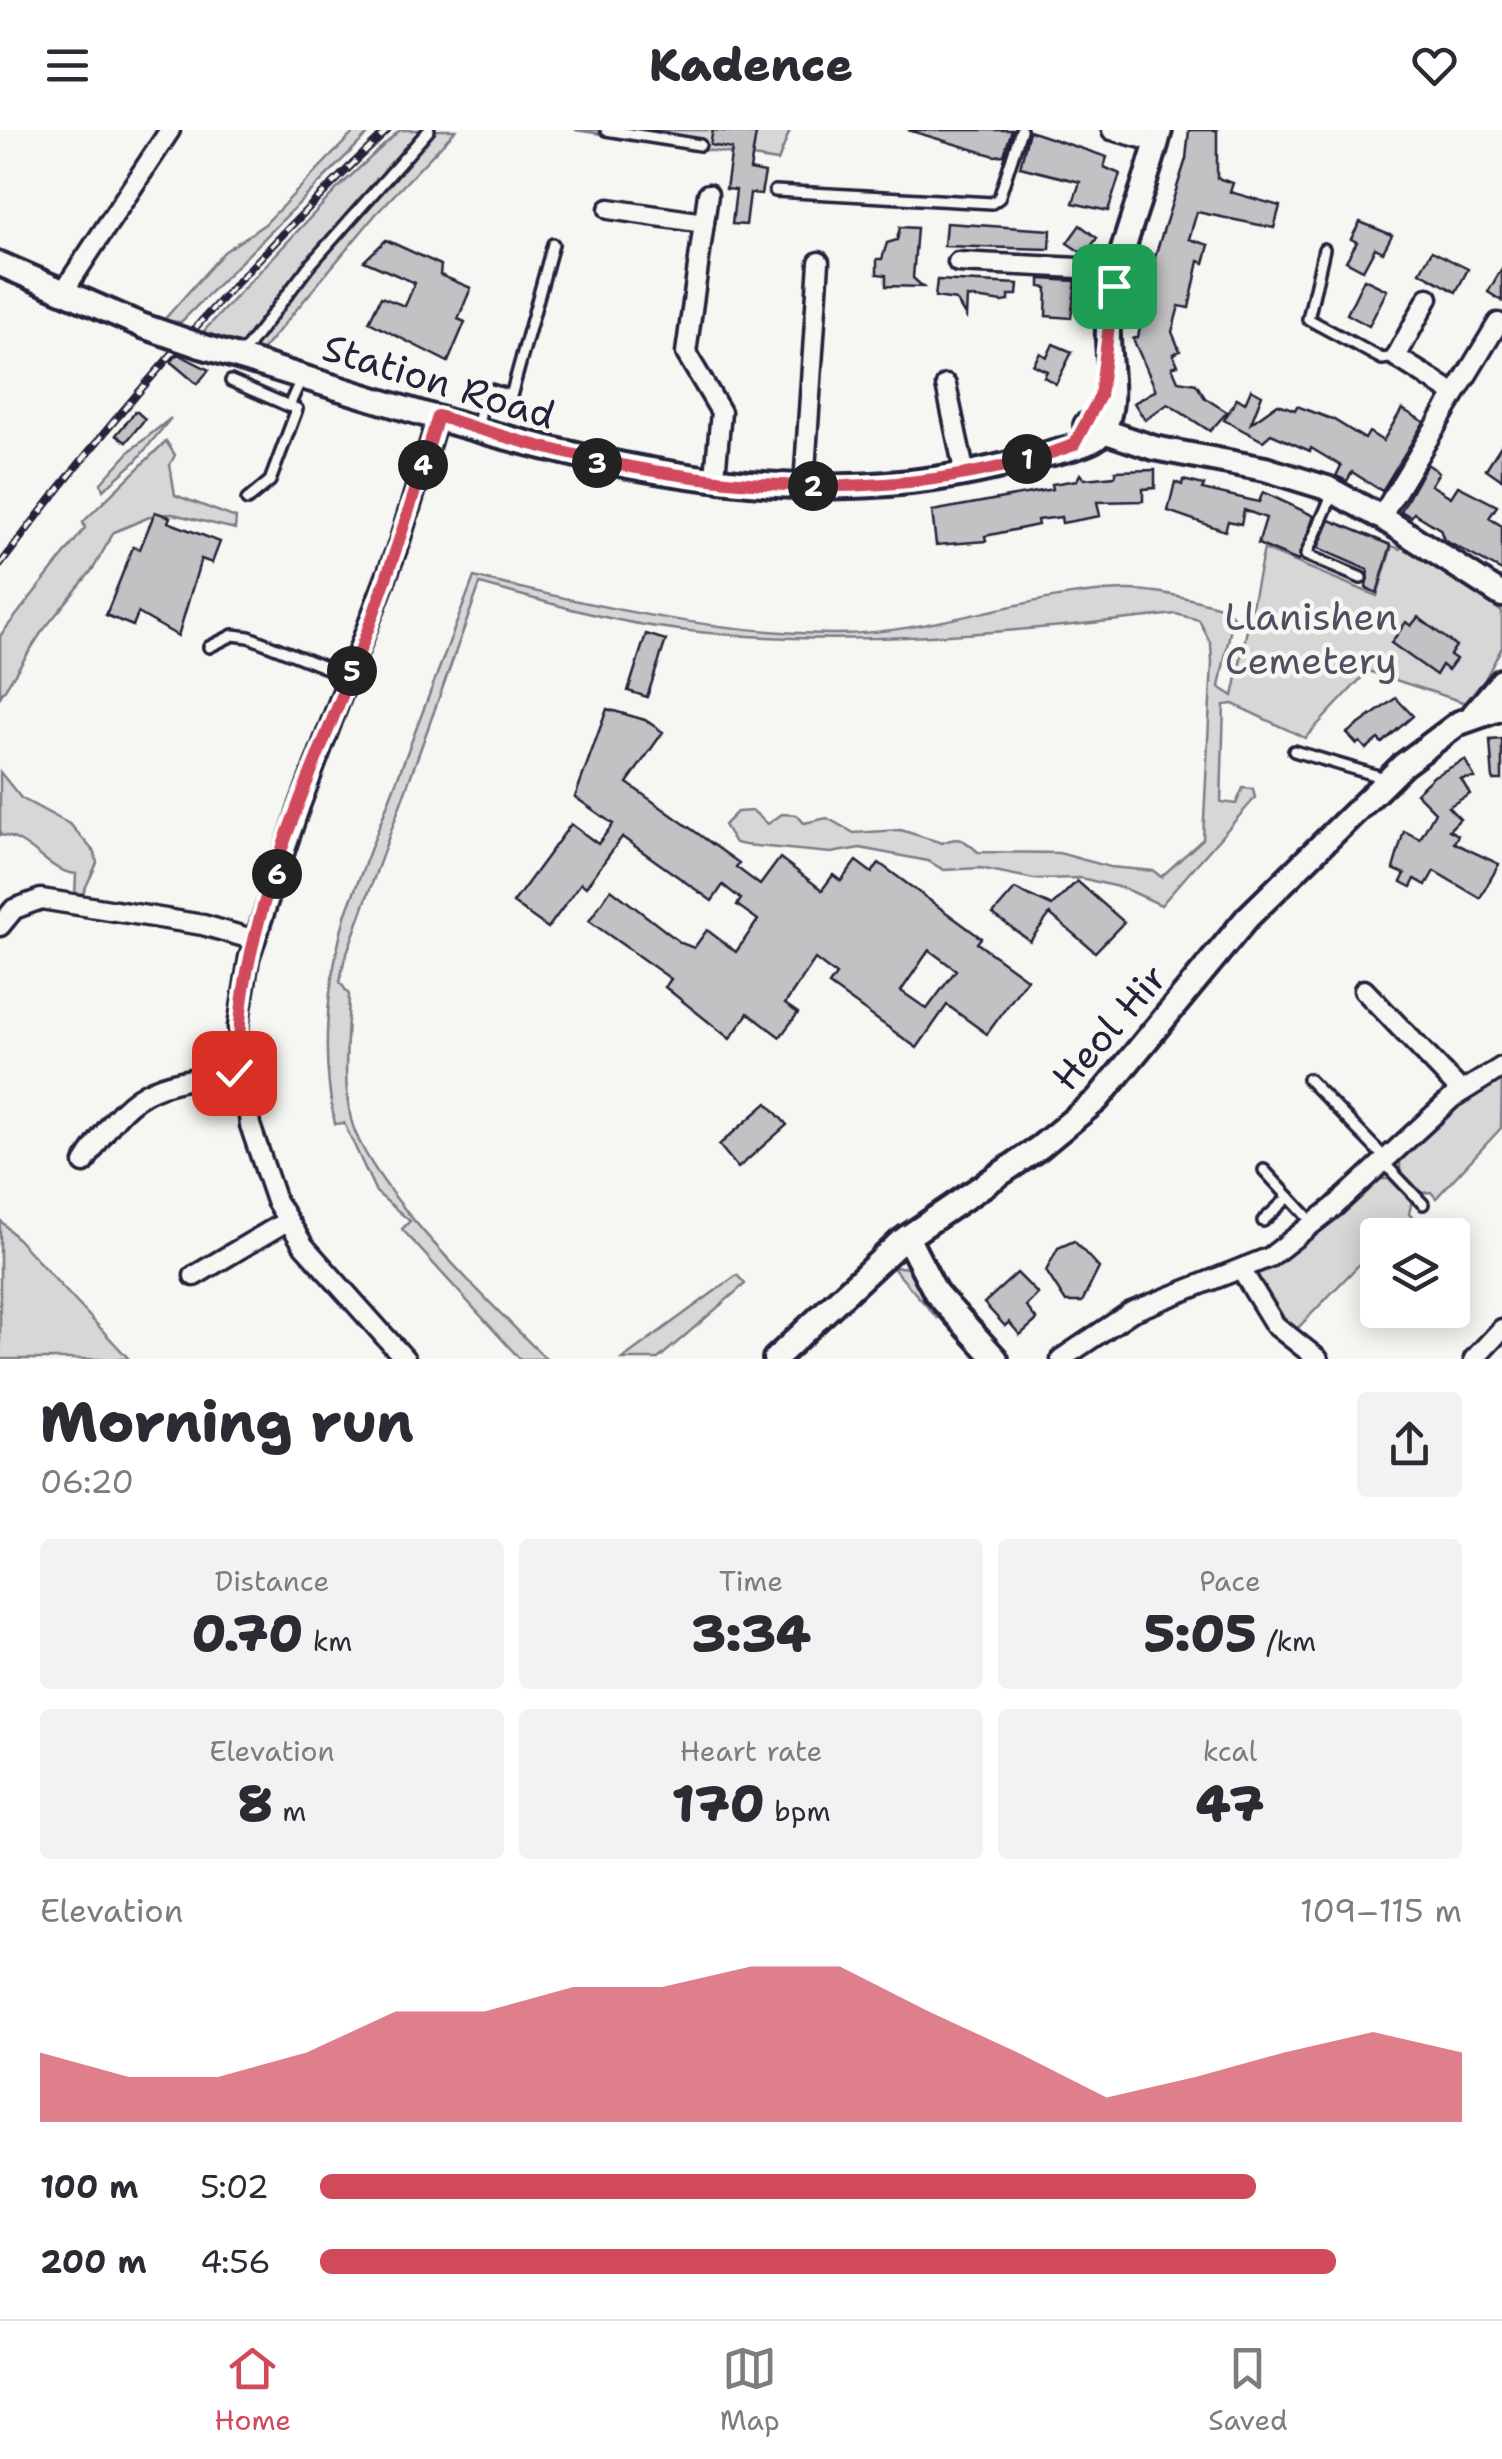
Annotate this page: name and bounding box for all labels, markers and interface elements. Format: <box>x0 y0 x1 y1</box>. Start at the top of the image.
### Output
text: Kadence <box>649 35 853 95</box>
icon: menu <box>40 38 95 93</box>
icon: heart <box>1407 38 1462 93</box>
pin <box>1072 244 1157 329</box>
icon: arrive <box>1087 259 1142 314</box>
street label: Station Road <box>317 321 561 441</box>
pin: 1 <box>1002 434 1052 484</box>
pin: 3 <box>572 438 622 488</box>
pin: 4 <box>398 440 448 490</box>
text: 1 <box>1021 440 1033 478</box>
text: 3 <box>587 444 607 482</box>
text: 4 <box>413 446 433 484</box>
pin: 2 <box>788 461 838 511</box>
text: 2 <box>803 467 823 505</box>
park label: Llanishen Cemetery <box>1224 591 1398 686</box>
pin: 5 <box>327 646 377 696</box>
text: 5 <box>343 652 361 690</box>
pin: 6 <box>252 849 302 899</box>
text: 6 <box>267 855 287 893</box>
street label: Heol Hir <box>1040 953 1178 1101</box>
pin <box>192 1031 277 1116</box>
icon: check <box>207 1046 262 1101</box>
map controls <box>1360 1218 1470 1328</box>
button: layers <box>1360 1218 1470 1328</box>
text: Morning run <box>40 1385 414 1459</box>
button: share <box>1357 1392 1462 1497</box>
text: 06:20 <box>40 1460 134 1503</box>
text: Distance <box>215 1562 329 1600</box>
text: Time <box>719 1562 783 1600</box>
text: Pace <box>1199 1562 1261 1600</box>
text: 0.70 <box>192 1600 303 1667</box>
text: 3:34 <box>691 1600 811 1667</box>
text: 5:05 <box>1144 1600 1257 1667</box>
text: km <box>303 1622 352 1660</box>
text: /km <box>1257 1622 1316 1660</box>
text: Elevation <box>209 1732 335 1770</box>
text: Heart rate <box>680 1732 822 1770</box>
text: kcal <box>1203 1732 1257 1770</box>
text: 8 <box>238 1770 273 1837</box>
text: 170 <box>671 1770 765 1837</box>
text: 47 <box>1196 1770 1264 1837</box>
text: m <box>273 1792 306 1830</box>
text: bpm <box>765 1792 831 1830</box>
text: Elevation <box>40 1889 183 1932</box>
text: 109–115 m <box>1300 1889 1462 1932</box>
text: 100 m <box>40 2165 139 2208</box>
text: 5:02 <box>200 2165 269 2208</box>
text: 200 m <box>40 2240 147 2283</box>
text: 4:56 <box>200 2240 271 2283</box>
tab: Home <box>214 2341 291 2439</box>
tab: Map <box>720 2341 780 2439</box>
tab: Saved <box>1208 2341 1288 2439</box>

